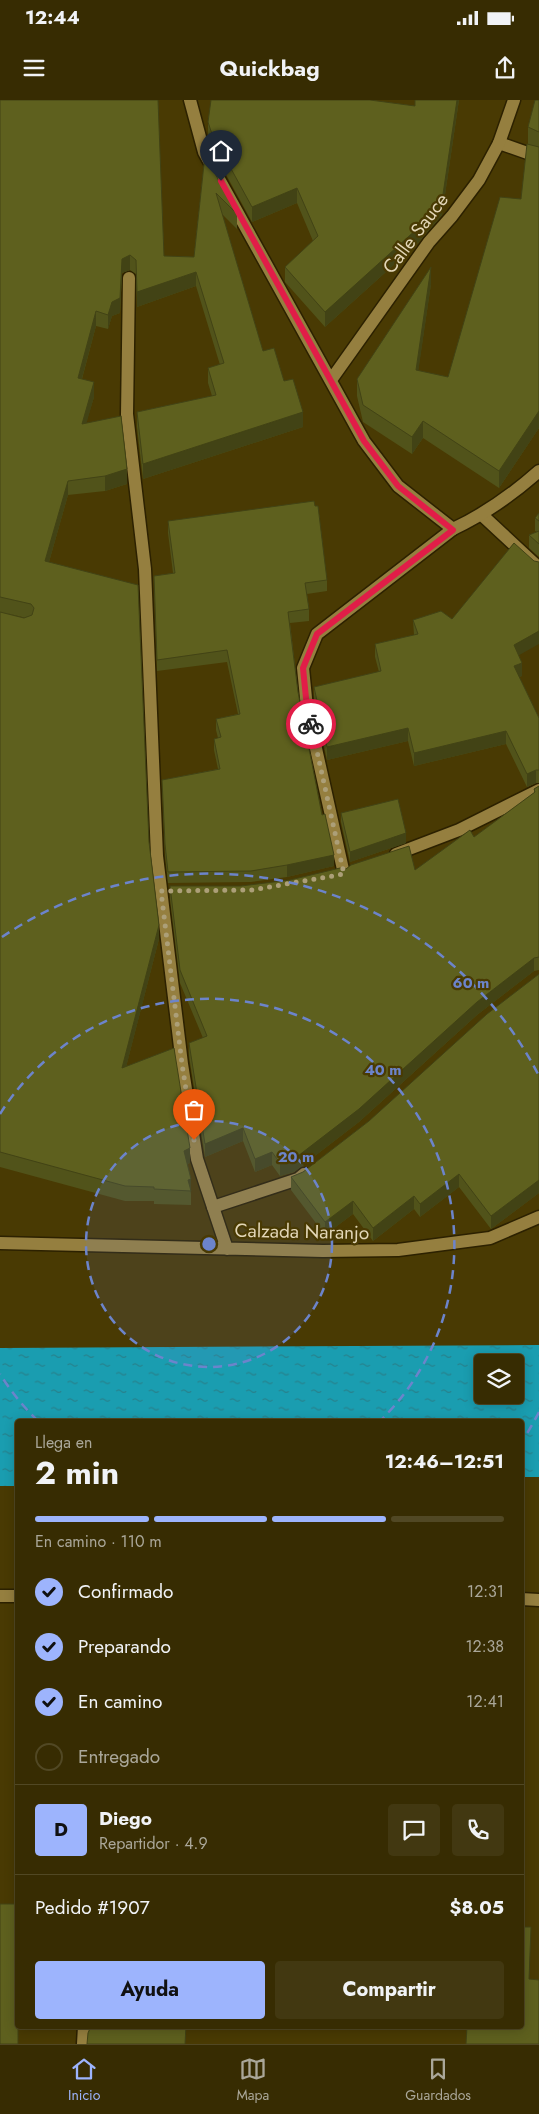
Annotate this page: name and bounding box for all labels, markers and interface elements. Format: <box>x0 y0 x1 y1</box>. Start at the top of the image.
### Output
text: 12:44 <box>25 4 80 31</box>
text: Quickbag <box>219 52 320 84</box>
icon: menu <box>20 54 48 82</box>
icon: share <box>491 54 519 82</box>
pin <box>200 130 242 181</box>
icon: home <box>207 137 235 165</box>
street label: Calle Sauce <box>376 187 455 279</box>
courier <box>286 699 336 749</box>
icon: bike <box>297 710 325 738</box>
text: 60 m <box>453 972 489 994</box>
text: 40 m <box>364 1059 402 1081</box>
pin <box>173 1089 215 1140</box>
icon: bag <box>180 1096 208 1124</box>
text: 20 m <box>278 1146 314 1168</box>
street label: Calzada Naranjo <box>234 1217 370 1246</box>
centre of rings <box>200 1235 218 1253</box>
map controls <box>474 1354 524 1404</box>
button: layers <box>474 1354 524 1404</box>
text: Llega en <box>35 1431 92 1454</box>
text: 12:46–12:51 <box>385 1448 504 1475</box>
text: 2 min <box>35 1450 119 1496</box>
text: En camino · 110 m <box>35 1530 162 1553</box>
icon: check <box>35 1578 63 1606</box>
text: Confirmado <box>78 1578 173 1605</box>
text: 12:31 <box>467 1580 504 1603</box>
icon: check <box>35 1633 63 1661</box>
text: Preparando <box>78 1633 171 1660</box>
text: 12:38 <box>465 1635 504 1658</box>
icon: check <box>35 1688 63 1716</box>
text: En camino <box>78 1688 162 1715</box>
text: 12:41 <box>466 1690 504 1713</box>
text: Entregado <box>78 1743 160 1770</box>
button: chat <box>388 1804 440 1856</box>
button: phone <box>452 1804 504 1856</box>
text: Diego <box>99 1805 152 1832</box>
text: D <box>54 1816 68 1843</box>
text: Repartidor · 4.9 <box>99 1832 208 1855</box>
text: Pedido #1907 <box>35 1894 150 1921</box>
text: $8.05 <box>450 1894 504 1921</box>
button: Ayuda <box>35 1961 265 2019</box>
button: Compartir <box>275 1961 504 2019</box>
tab: Inicio <box>68 2055 100 2105</box>
tab: Mapa <box>236 2055 269 2105</box>
tab: Guardados <box>405 2055 471 2105</box>

